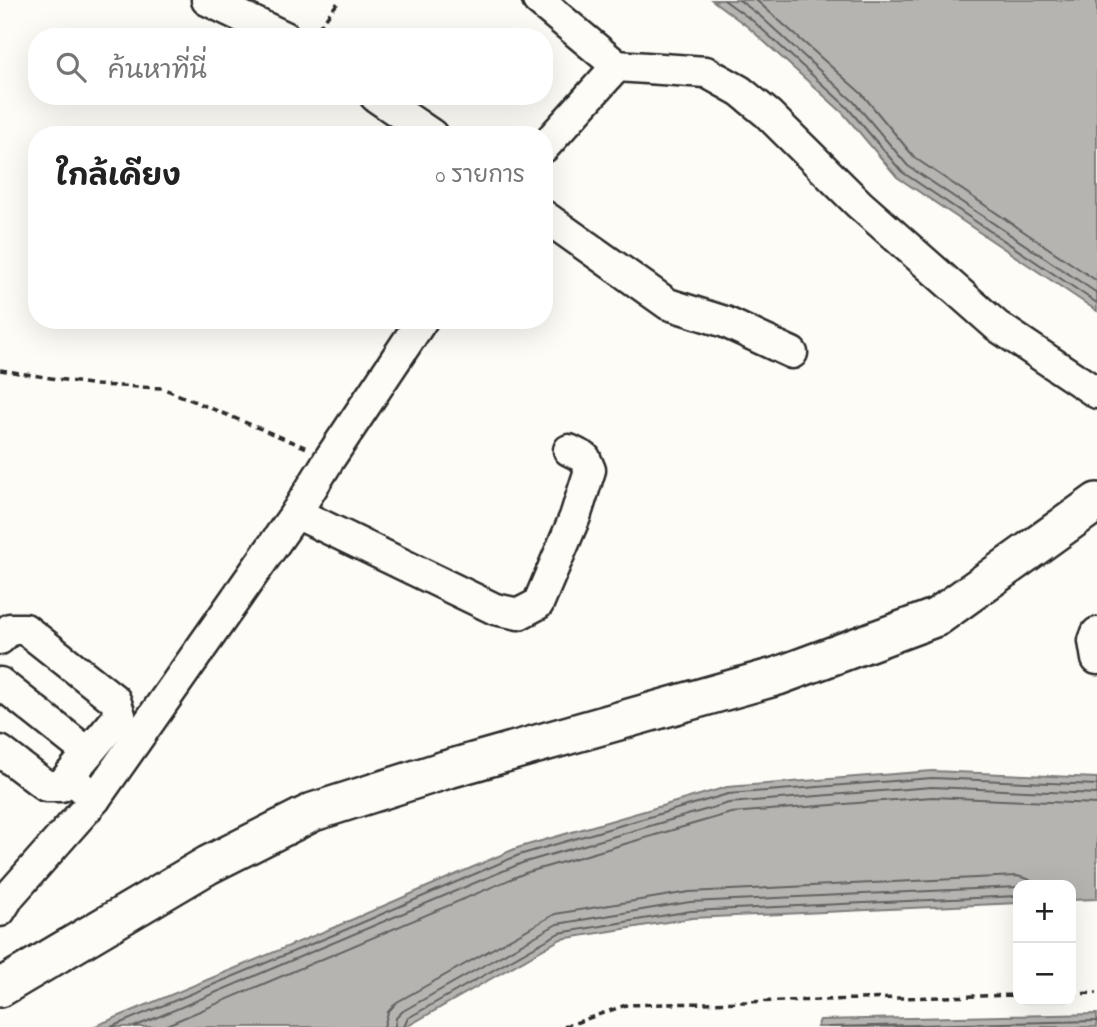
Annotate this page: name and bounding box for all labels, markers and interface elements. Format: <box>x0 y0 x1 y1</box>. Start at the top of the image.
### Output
search box <box>28 28 553 105</box>
icon: search <box>52 48 90 86</box>
text: ค้นหาที่นี่ <box>108 53 207 91</box>
text: ใกล้เคียง <box>56 156 181 200</box>
text: 0 รายการ <box>436 160 525 193</box>
map controls <box>1013 880 1076 1006</box>
button: + <box>1013 880 1076 943</box>
button: − <box>1013 943 1076 1006</box>

